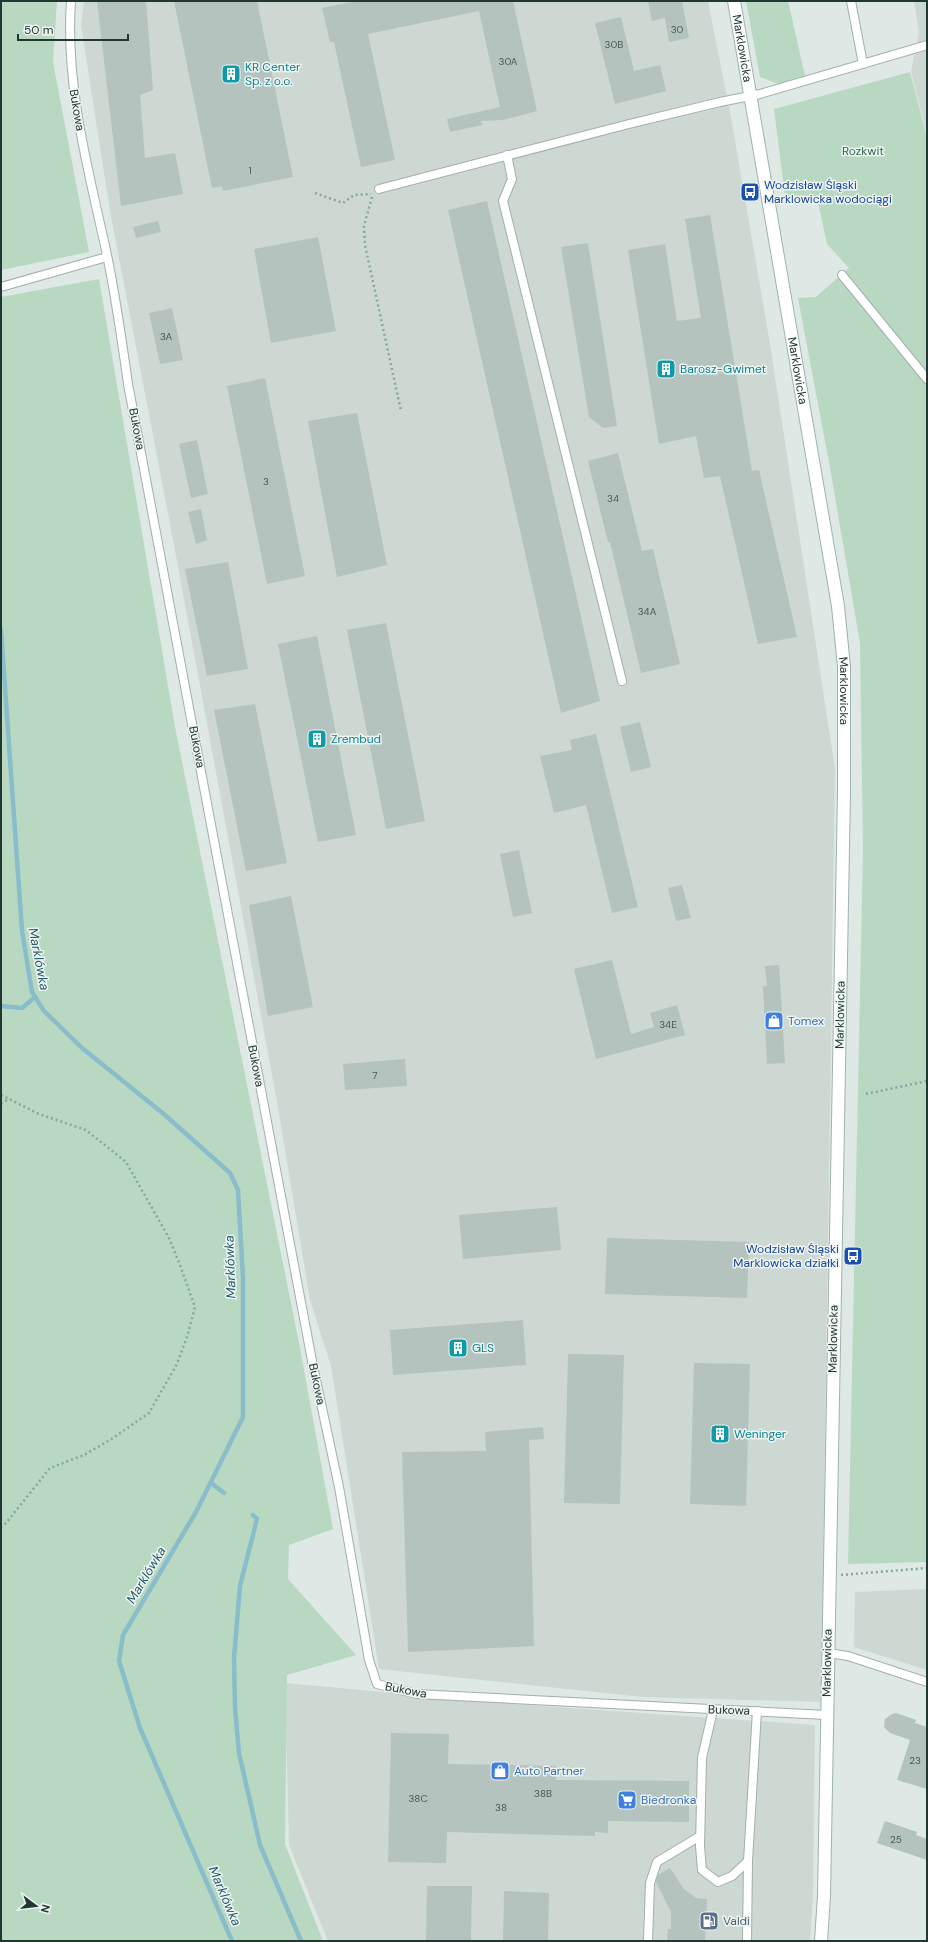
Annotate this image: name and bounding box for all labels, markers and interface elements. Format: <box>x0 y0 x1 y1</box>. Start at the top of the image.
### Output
street label: Marklowicka <box>728 13 756 83</box>
scale bar <box>18 16 128 42</box>
text: 50 m <box>24 22 53 38</box>
house number: 30 <box>671 23 684 36</box>
house number: 30B <box>605 38 623 51</box>
house number: 30A <box>499 55 518 68</box>
place label: KR Center Sp. z o.o. <box>245 59 301 89</box>
building icon: KR Center Sp. z o.o. <box>220 63 242 85</box>
street label: Bukowa <box>65 88 89 132</box>
park label: Rozkwit <box>842 143 884 159</box>
house number: 1 <box>248 164 252 177</box>
place label: Wodzisław Śląski Marklowicka wodociągi <box>764 177 892 207</box>
bus stop icon: Wodzisław Śląski Marklowicka wodociągi <box>739 181 761 203</box>
house number: 3A <box>160 330 172 343</box>
street label: Marklowicka <box>784 336 811 406</box>
building icon: Barosz-Gwimet <box>655 358 677 380</box>
place label: Barosz-Gwimet <box>680 361 767 377</box>
street label: Bukowa <box>125 407 149 451</box>
house number: 3 <box>263 475 269 488</box>
house number: 34 <box>607 492 619 505</box>
house number: 34A <box>638 605 657 618</box>
street label: Marklowicka <box>835 656 852 725</box>
street label: Bukowa <box>185 725 209 769</box>
building icon: Zrembud <box>306 728 328 750</box>
place label: Zrembud <box>331 731 381 747</box>
water label: Marklówka <box>25 926 53 992</box>
street label: Marklowicka <box>831 981 849 1049</box>
shop icon: Tomex <box>763 1010 785 1032</box>
place label: Tomex <box>788 1013 824 1029</box>
house number: 34E <box>659 1018 677 1031</box>
street label: Bukowa <box>244 1044 268 1088</box>
house number: 7 <box>372 1069 378 1082</box>
water label: Marklówka <box>220 1235 240 1299</box>
place label: Wodzisław Śląski Marklowicka działki <box>733 1241 839 1271</box>
bus stop icon: Wodzisław Śląski Marklowicka działki <box>842 1245 864 1267</box>
street label: Marklowicka <box>824 1305 842 1373</box>
building icon: GLS <box>447 1337 469 1359</box>
place label: GLS <box>472 1340 494 1356</box>
street label: Bukowa <box>305 1362 329 1406</box>
building icon: Weninger <box>709 1423 731 1445</box>
place label: Weninger <box>734 1426 787 1442</box>
water label: Marklówka <box>122 1543 170 1607</box>
street label: Marklowicka <box>818 1629 836 1697</box>
street label: Bukowa <box>384 1678 428 1702</box>
street label: Bukowa <box>708 1701 750 1719</box>
house number: 23 <box>909 1754 921 1767</box>
shop icon: Auto Partner <box>489 1760 511 1782</box>
place label: Auto Partner <box>514 1763 585 1779</box>
house number: 38B <box>534 1787 552 1800</box>
supermarket icon: Biedronka <box>616 1789 638 1811</box>
house number: 38C <box>408 1792 428 1805</box>
place label: Biedronka <box>641 1792 696 1808</box>
house number: 38 <box>495 1801 507 1814</box>
house number: 25 <box>890 1833 902 1846</box>
water label: Marklówka <box>205 1863 245 1929</box>
north arrow <box>16 1886 56 1926</box>
text: N <box>38 1903 53 1914</box>
fuel station icon: Valdi <box>698 1910 720 1932</box>
place label: Valdi <box>723 1913 750 1929</box>

